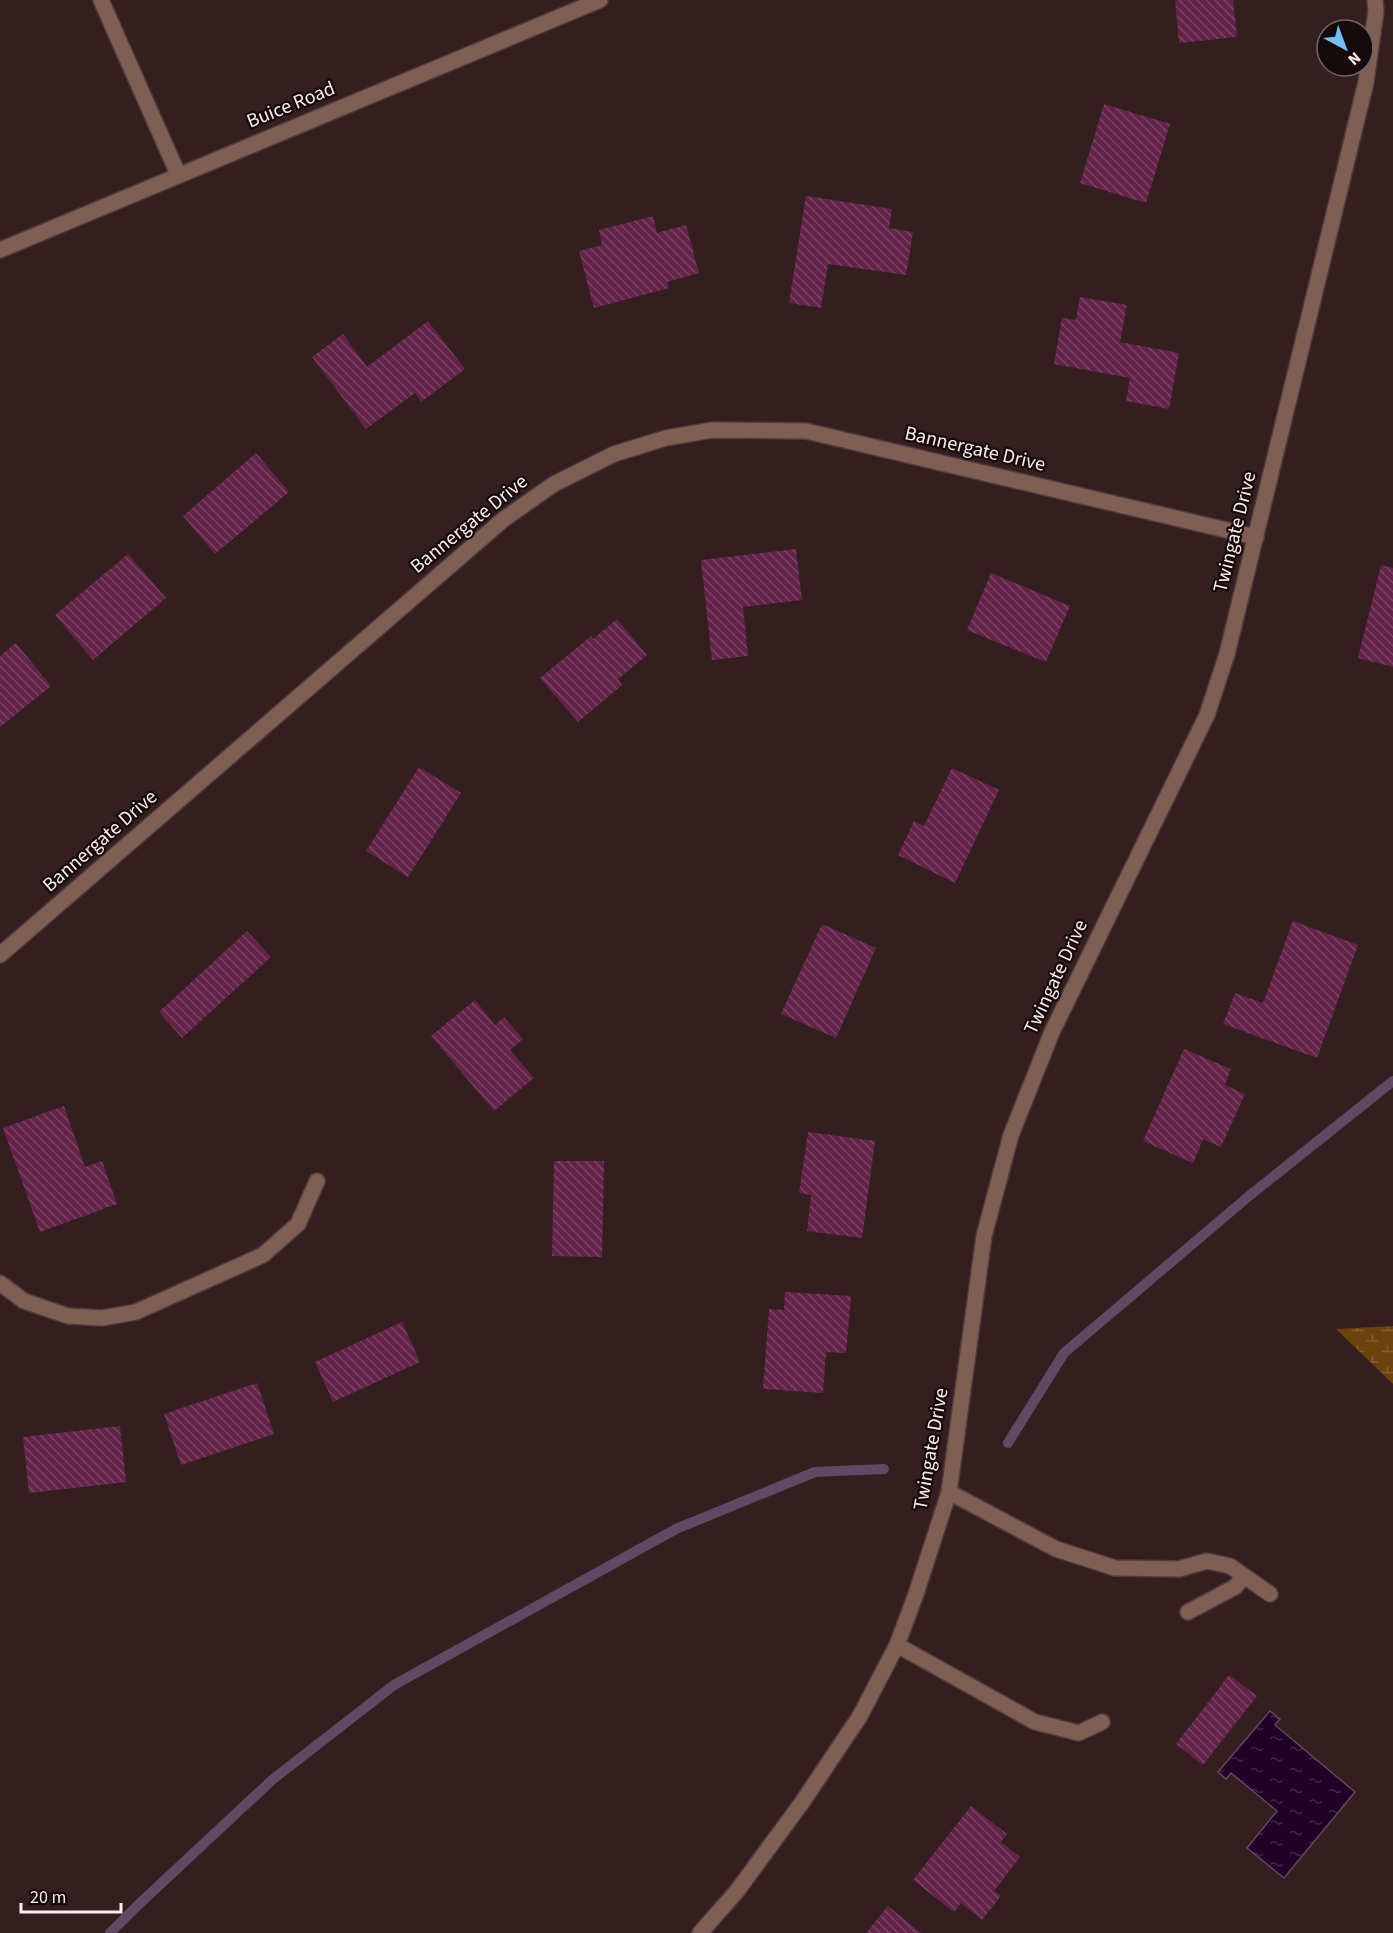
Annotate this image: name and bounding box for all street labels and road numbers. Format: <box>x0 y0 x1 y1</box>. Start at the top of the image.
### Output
street label: Buice Road <box>243 75 339 135</box>
street label: Bannergate Drive <box>902 419 1048 479</box>
street label: Bannergate Drive <box>404 468 534 580</box>
street label: Twingate Drive <box>1206 469 1264 595</box>
street label: Bannergate Drive <box>37 783 163 899</box>
street label: Twingate Drive <box>1017 915 1095 1039</box>
street label: Twingate Drive <box>906 1386 956 1512</box>

